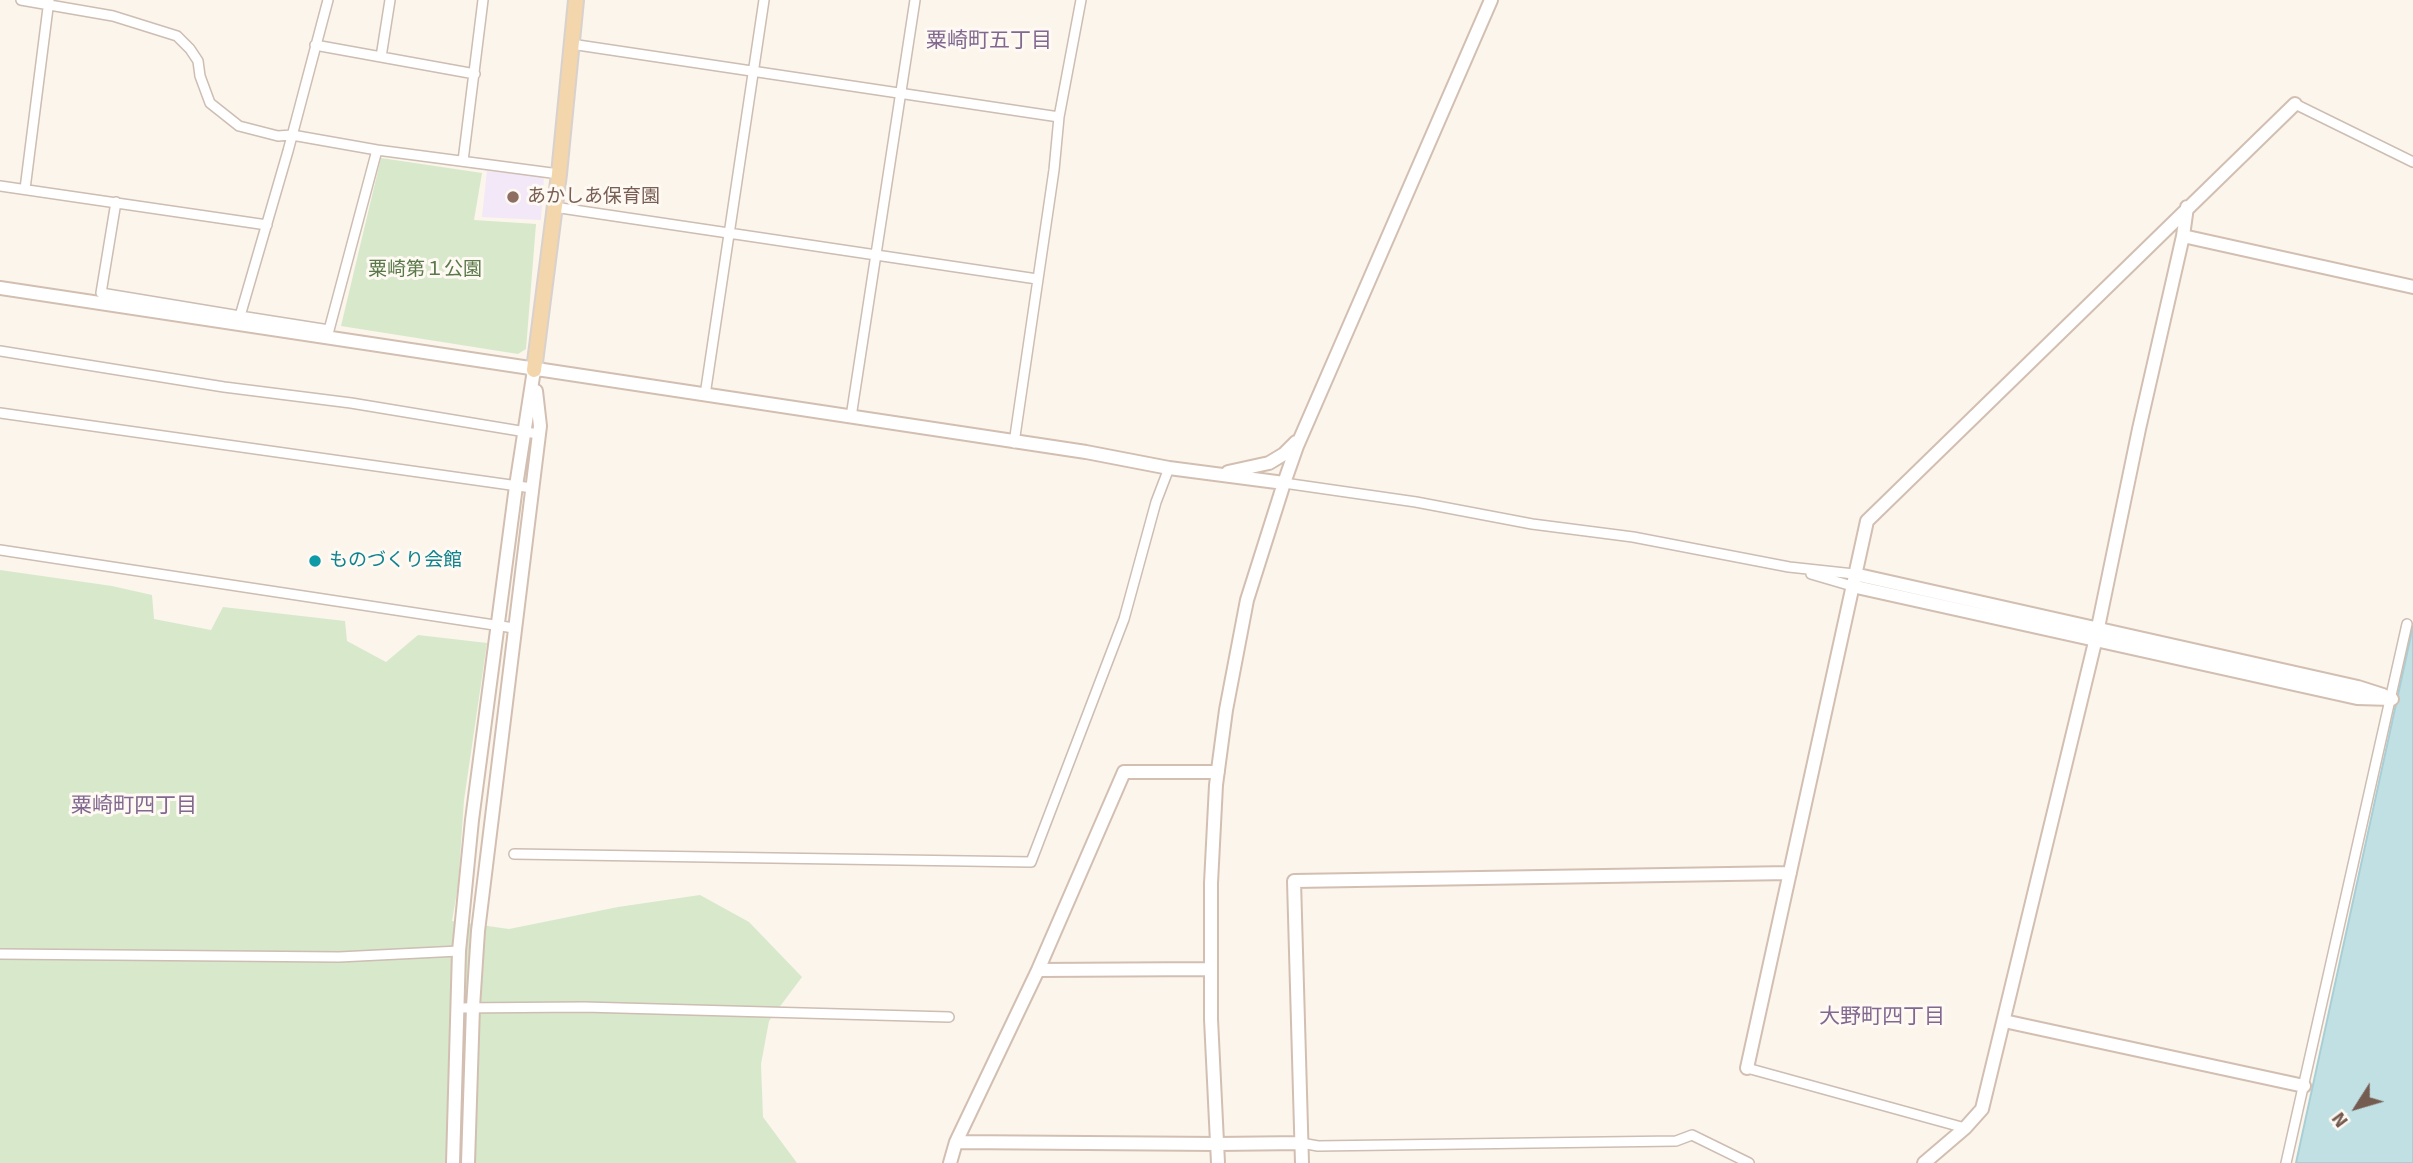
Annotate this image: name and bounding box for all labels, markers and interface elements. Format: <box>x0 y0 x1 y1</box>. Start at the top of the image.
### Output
district label: 粟崎町五丁目 <box>926 28 1052 54</box>
place label: あかしあ保育園 <box>527 186 660 208</box>
marker: あかしあ保育園 <box>505 189 521 205</box>
park label: 粟崎第１公園 <box>368 259 482 281</box>
place label: ものづくり会館 <box>329 550 462 572</box>
marker: ものづくり会館 <box>307 553 323 569</box>
district label: 粟崎町四丁目 <box>71 793 197 819</box>
district label: 大野町四丁目 <box>1819 1004 1945 1030</box>
north arrow <box>2322 1072 2392 1142</box>
text: N <box>2327 1107 2354 1132</box>

